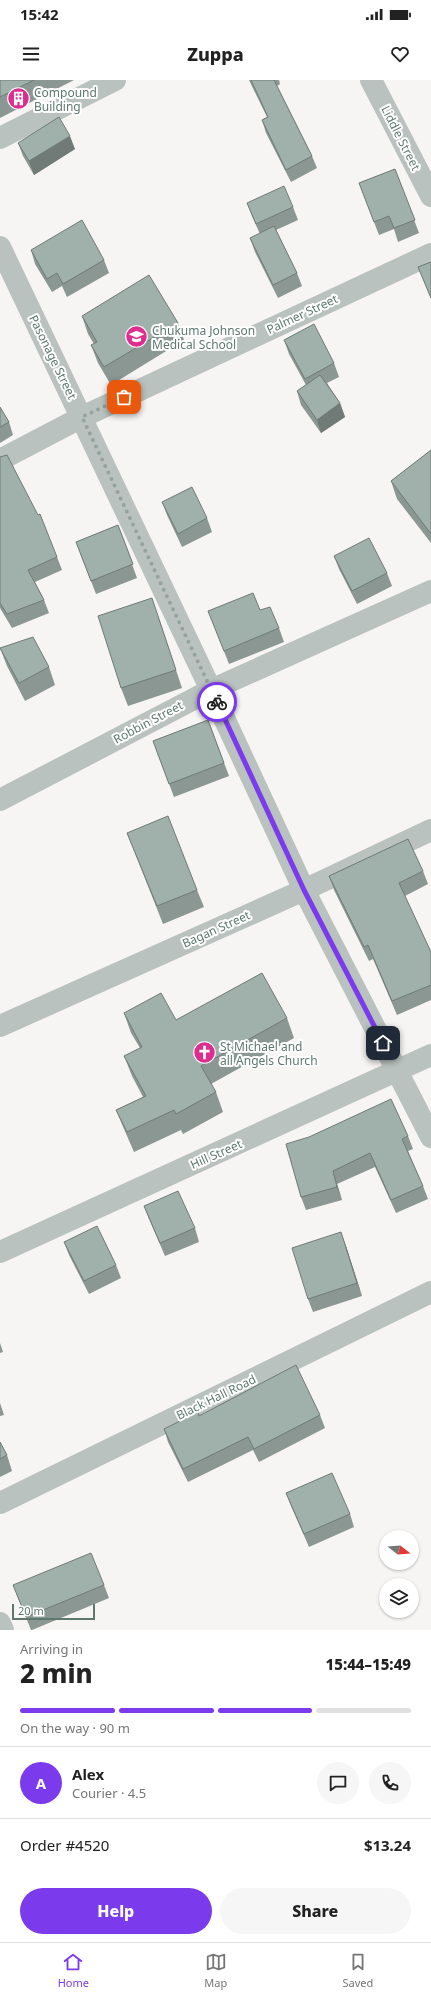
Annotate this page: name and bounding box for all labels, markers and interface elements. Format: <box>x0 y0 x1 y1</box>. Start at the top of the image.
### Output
text: 15:42 <box>20 4 59 24</box>
text: Zuppa <box>187 42 244 66</box>
icon: menu <box>20 43 42 65</box>
icon: heart <box>389 43 411 65</box>
place label: Compound Building <box>34 84 97 115</box>
building icon: Compound Building <box>6 86 32 112</box>
street label: Liddle Street <box>377 103 425 174</box>
street label: Palmer Street <box>264 290 341 338</box>
street label: Pasonage Street <box>25 312 81 403</box>
place label: Chukuma Johnson Medical School <box>152 322 255 353</box>
school or university icon: Chukuma Johnson Medical School <box>123 324 149 350</box>
pin <box>107 380 141 414</box>
icon: bag <box>113 386 135 408</box>
courier <box>197 682 237 722</box>
icon: bike <box>206 691 228 713</box>
street label: Robbin Street <box>110 696 186 747</box>
street label: Bagan Street <box>179 906 253 952</box>
pin <box>366 1026 400 1060</box>
icon: home <box>372 1032 394 1054</box>
place label: St Michael and all Angels Church <box>220 1038 318 1069</box>
church icon: St Michael and all Angels Church <box>192 1040 218 1066</box>
street label: Hill Street <box>188 1135 245 1173</box>
street label: Black Hall Road <box>173 1370 259 1424</box>
north arrow <box>379 1530 419 1570</box>
map controls <box>379 1530 419 1618</box>
button: layers <box>379 1578 419 1618</box>
scale bar <box>12 1602 95 1621</box>
text: 20 m <box>18 1603 44 1618</box>
text: Arriving in <box>20 1640 83 1658</box>
text: 15:44–15:49 <box>326 1654 411 1674</box>
text: 2 min <box>20 1655 93 1691</box>
text: On the way · 90 m <box>20 1719 130 1737</box>
button: chat <box>317 1762 359 1804</box>
button: phone <box>369 1762 411 1804</box>
text: Alex <box>72 1764 104 1784</box>
text: A <box>36 1773 46 1793</box>
text: Courier · 4.5 <box>72 1784 146 1802</box>
text: Order #4520 <box>20 1835 109 1855</box>
text: $13.24 <box>364 1835 411 1855</box>
button: Help <box>20 1888 212 1934</box>
button: Share <box>220 1888 411 1934</box>
tab: Home <box>58 1951 89 1990</box>
tab: Map <box>204 1951 227 1990</box>
tab: Saved <box>343 1951 373 1990</box>

